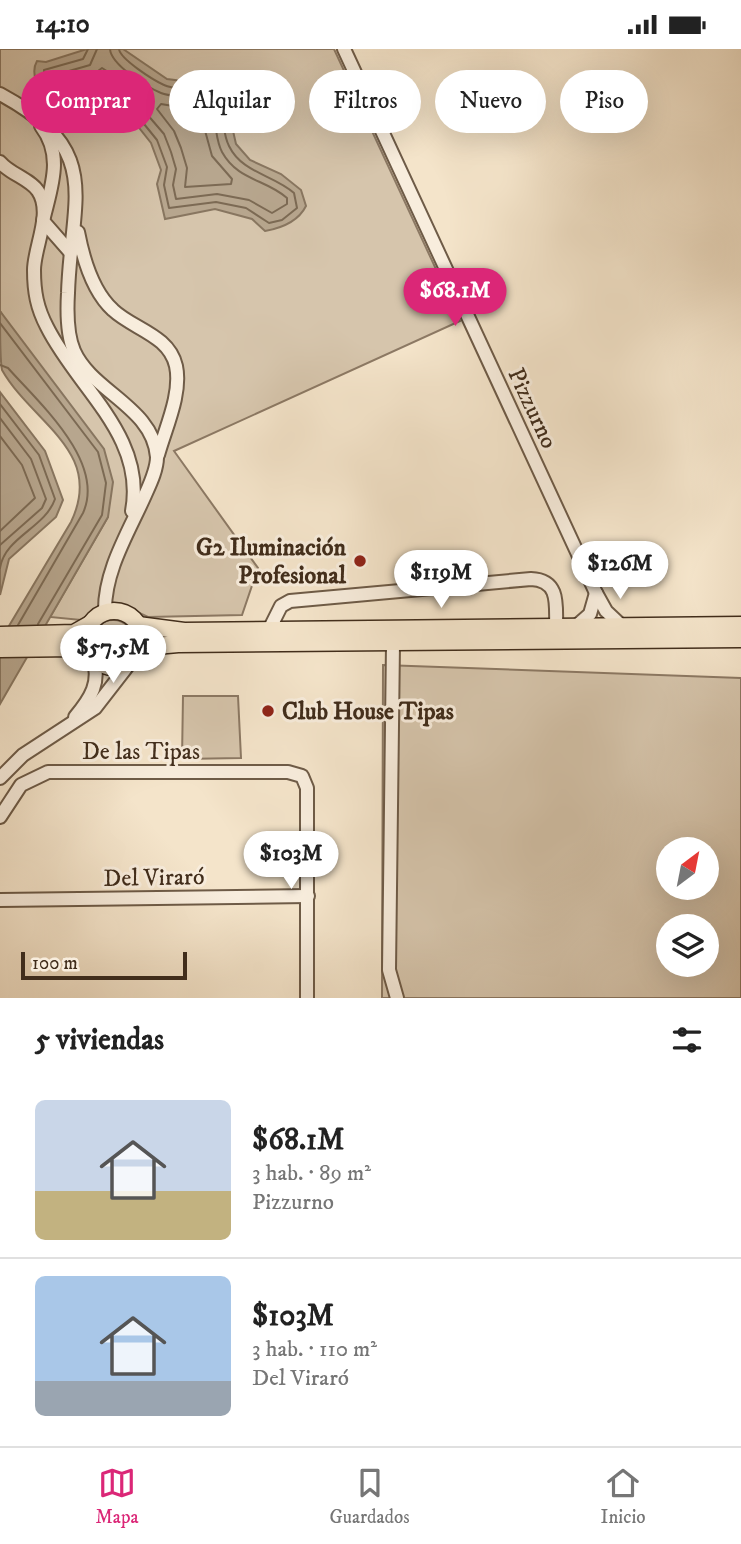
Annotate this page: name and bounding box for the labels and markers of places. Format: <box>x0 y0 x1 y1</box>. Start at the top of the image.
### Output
pin: $68.1M <box>398 268 512 328</box>
place label: G2 Iluminación Profesional <box>196 533 347 591</box>
pin: $126M <box>571 541 669 601</box>
pin: $119M <box>392 551 490 610</box>
marker: G2 Iluminación Profesional <box>352 553 368 569</box>
pin: $57.5M <box>56 625 170 685</box>
place label: Club House Tipas <box>282 697 454 727</box>
marker: Club House Tipas <box>260 703 276 719</box>
pin: $103M <box>242 831 340 891</box>

